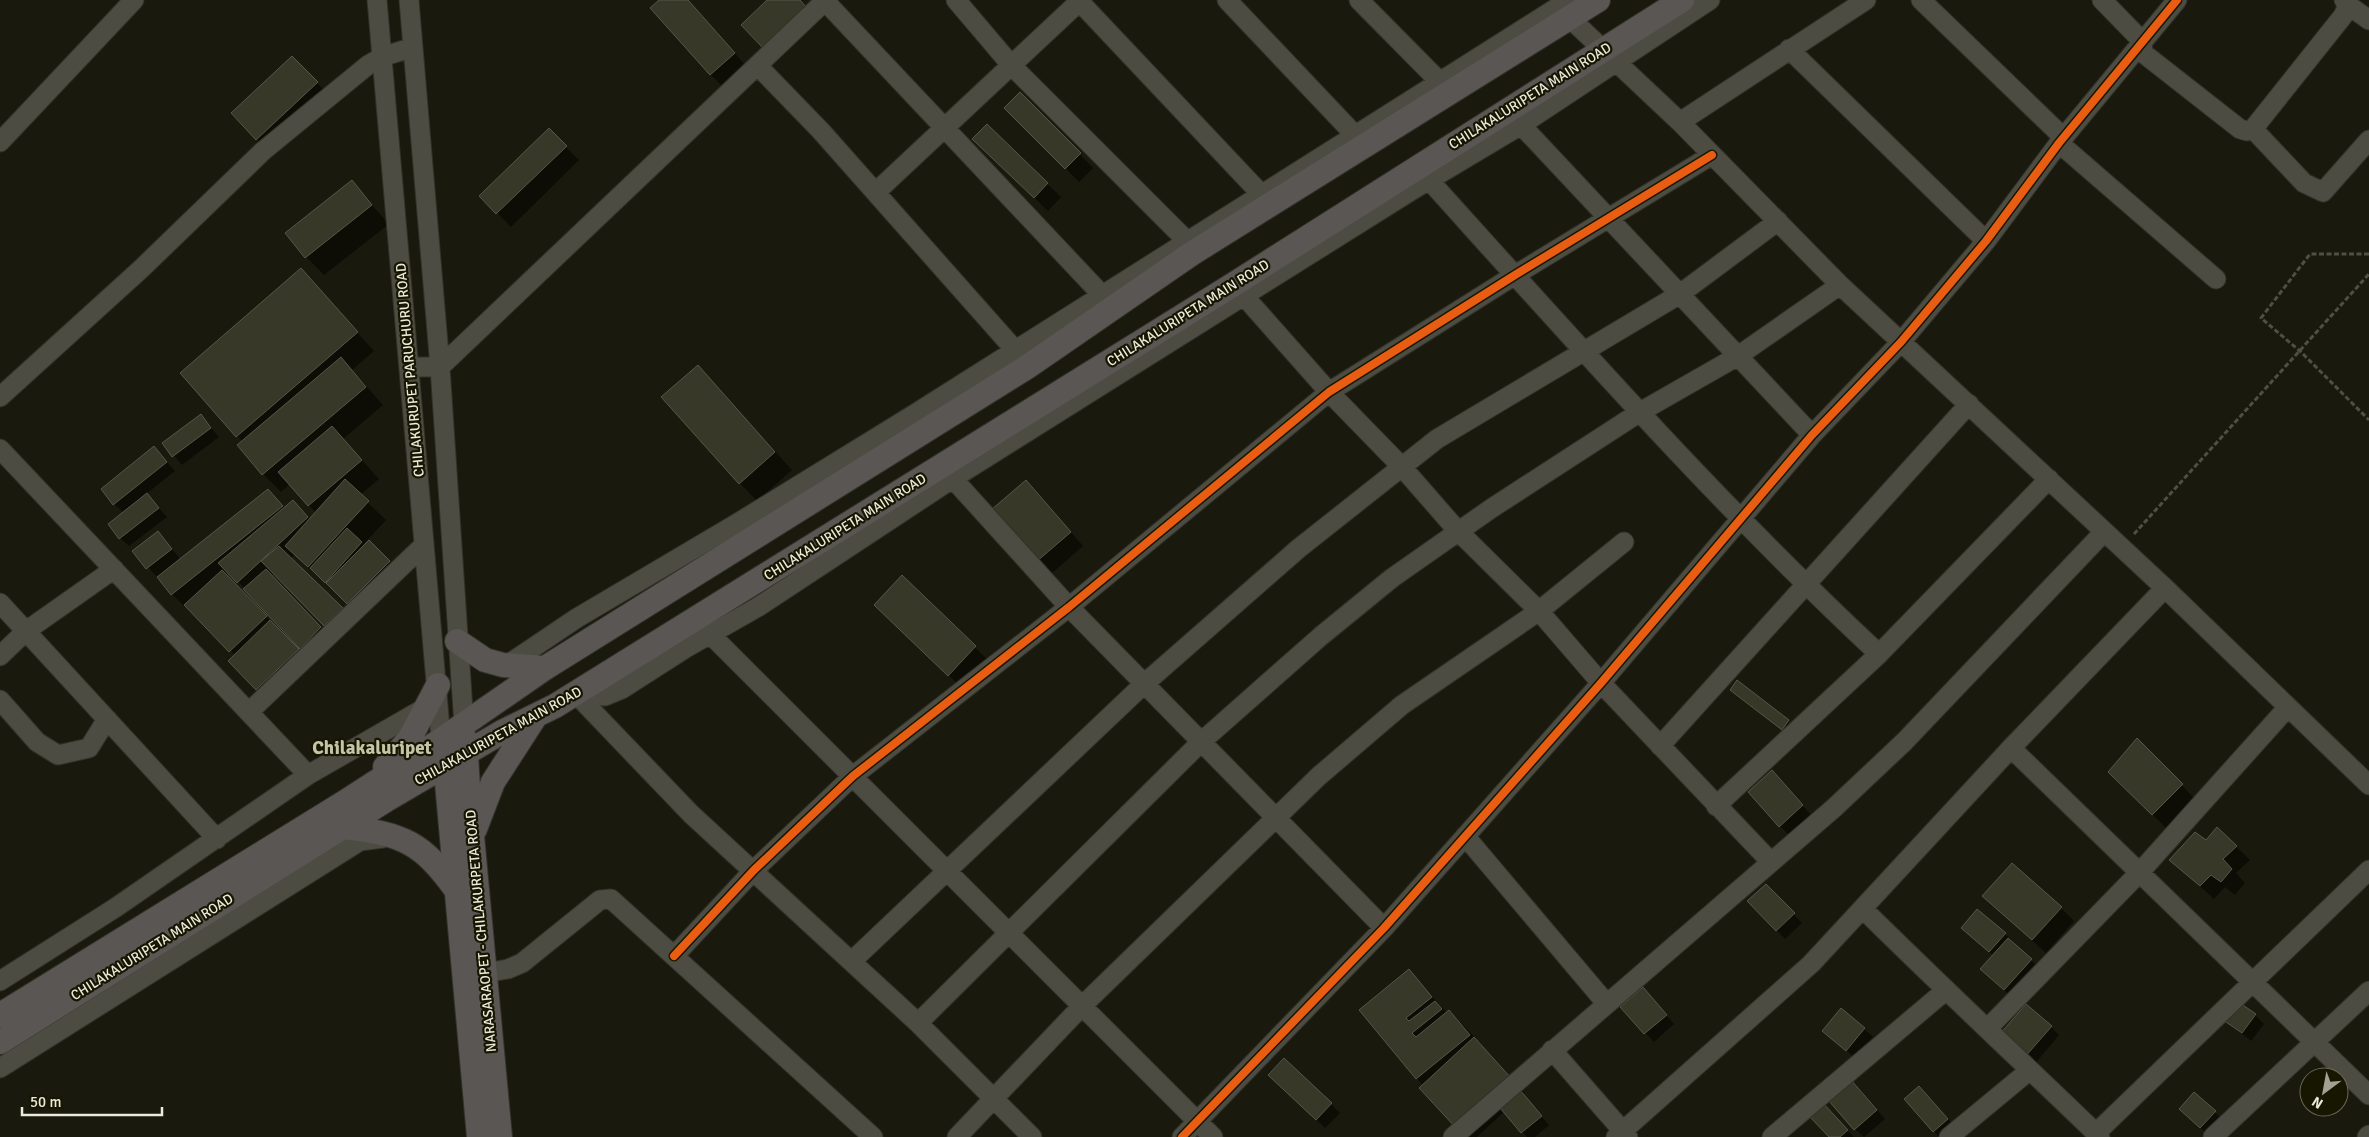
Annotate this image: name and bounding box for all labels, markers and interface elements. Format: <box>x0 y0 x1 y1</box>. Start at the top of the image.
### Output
street label: CHILAKALURIPETA MAIN ROAD <box>1446 39 1614 153</box>
street label: CHILAKALURIPETA MAIN ROAD <box>1104 256 1272 370</box>
street label: CHILAKURUPET PARUCHURU ROAD <box>392 262 428 478</box>
street label: CHILAKALURIPETA MAIN ROAD <box>761 470 929 584</box>
street label: CHILAKALURIPETA MAIN ROAD <box>411 683 585 789</box>
district label: Chilakaluripet <box>312 736 432 760</box>
street label: NARASARAOPET - CHILAKURPETA ROAD <box>462 809 500 1053</box>
street label: CHILAKALURIPETA MAIN ROAD <box>68 890 236 1004</box>
north arrow <box>2299 1067 2349 1117</box>
scale bar <box>22 1084 162 1116</box>
text: 50 m <box>30 1093 61 1111</box>
text: N <box>2309 1093 2326 1112</box>

